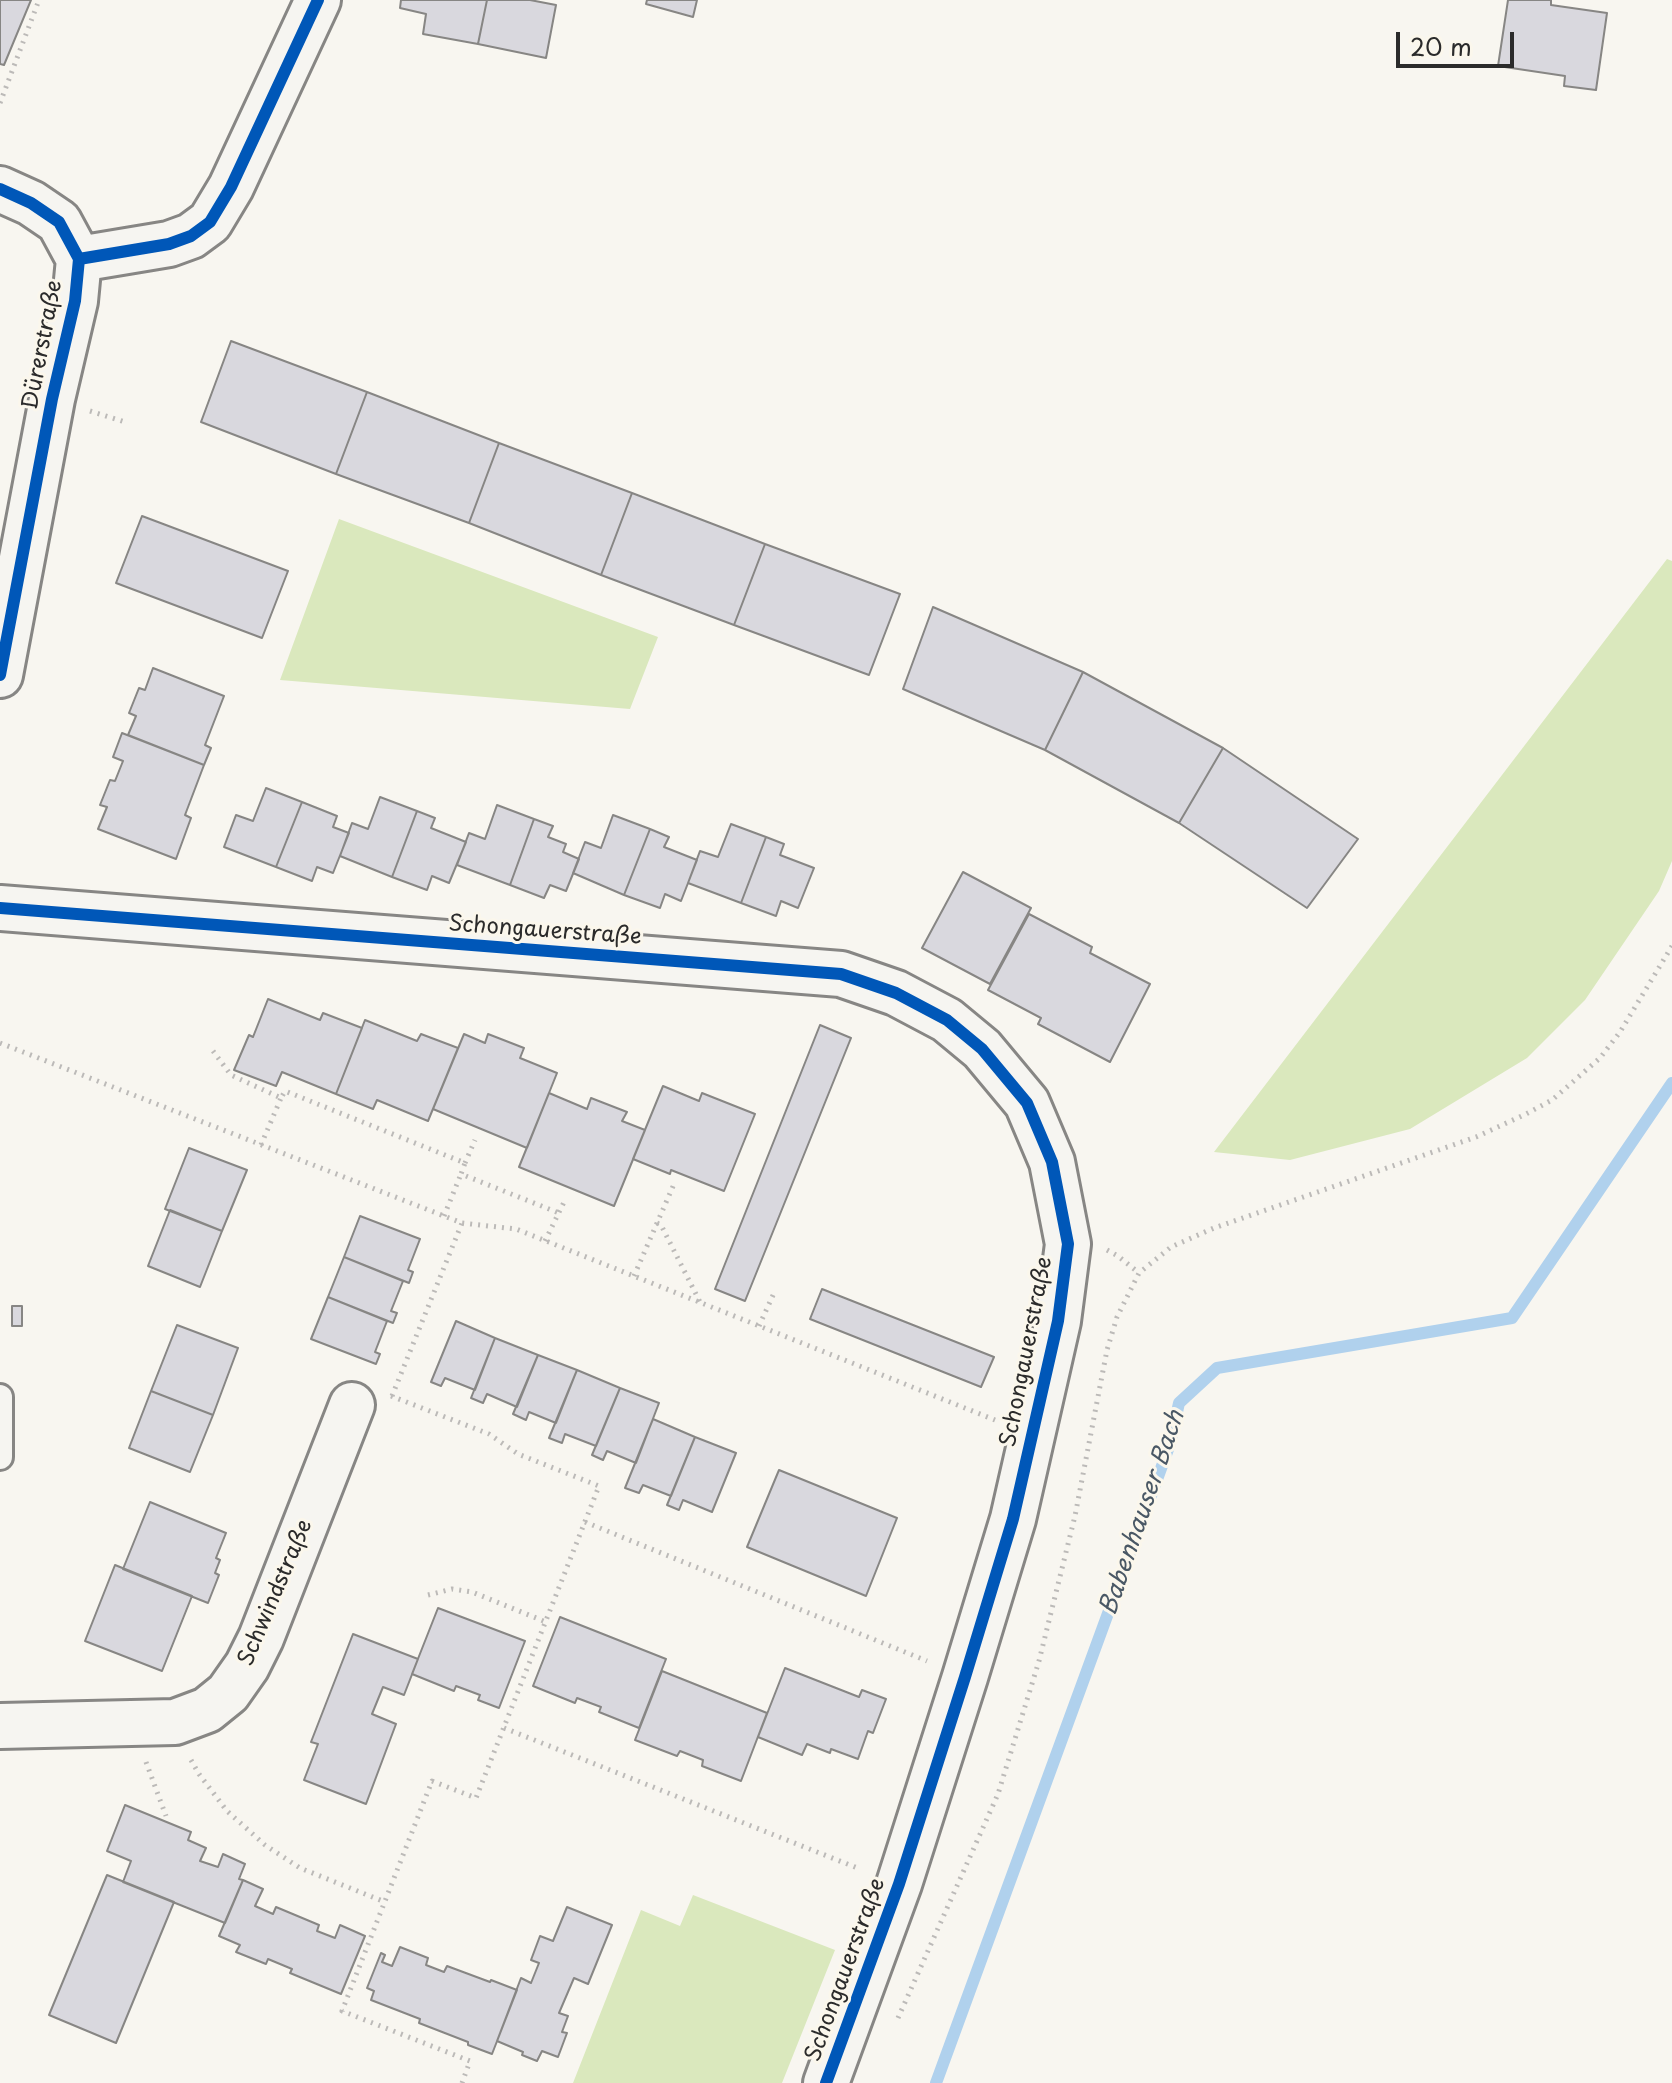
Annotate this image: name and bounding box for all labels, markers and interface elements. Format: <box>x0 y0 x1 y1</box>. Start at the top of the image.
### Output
scale bar <box>1400 16 1518 66</box>
text: 20 m <box>1410 28 1472 64</box>
street label: Dürerstraße <box>18 278 68 412</box>
street label: Schongauerstraße <box>448 911 642 951</box>
street label: Schongauerstraße <box>996 1255 1058 1449</box>
water label: Babenhauser Bach <box>1094 1407 1192 1619</box>
street label: Schwindstraße <box>233 1516 319 1670</box>
street label: Schongauerstraße <box>801 1875 891 2065</box>

